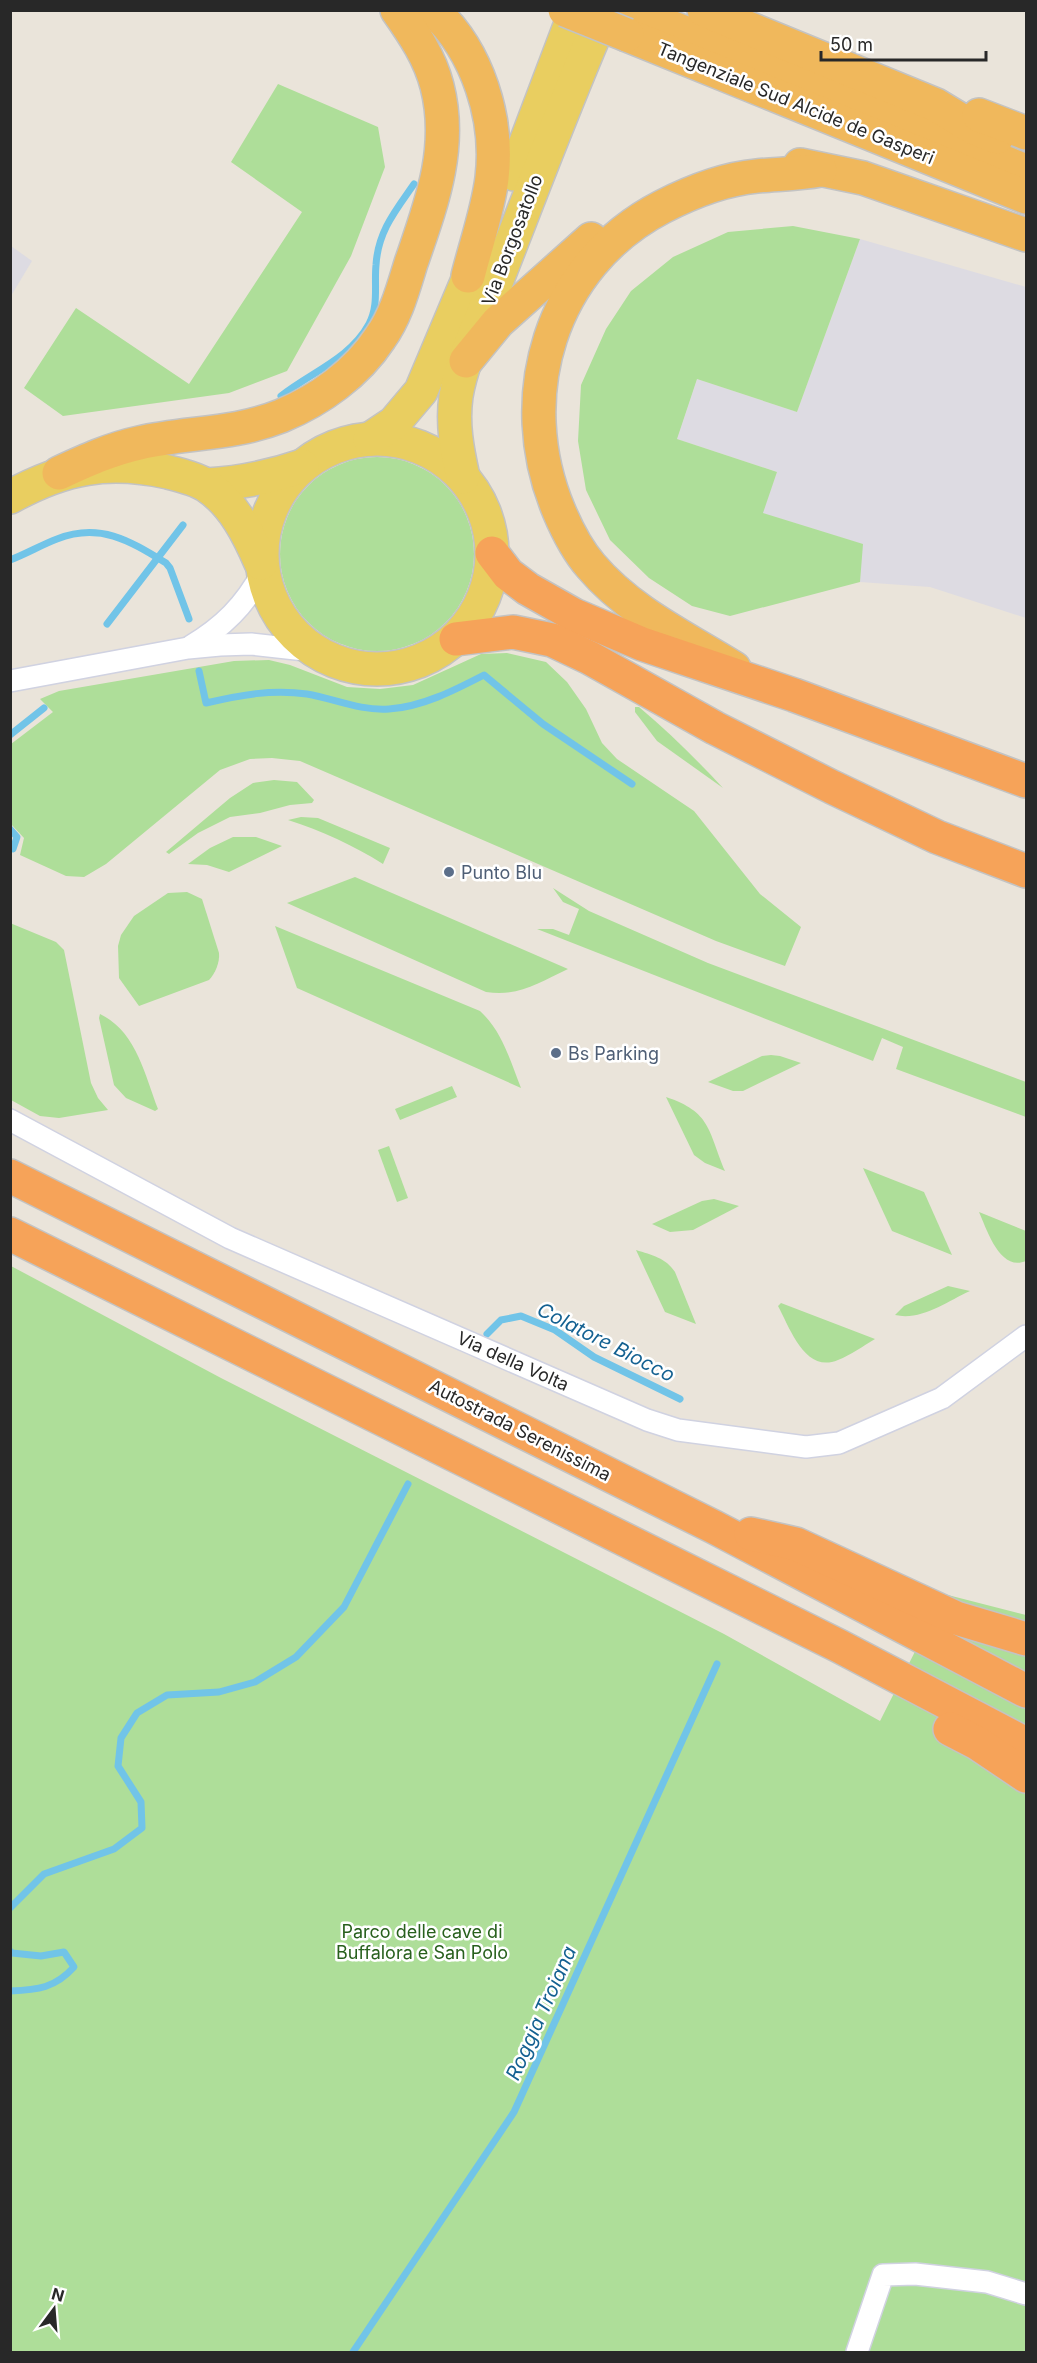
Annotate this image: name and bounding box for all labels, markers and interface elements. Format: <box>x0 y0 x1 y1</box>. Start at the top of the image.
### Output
scale bar <box>821 24 986 62</box>
text: 50 m <box>830 34 873 55</box>
street label: Tangenziale Sud Alcide de Gasperi <box>655 38 937 168</box>
street label: Via Borgosatollo <box>477 172 547 308</box>
place label: Punto Blu <box>461 862 542 883</box>
marker: Punto Blu <box>442 865 456 879</box>
place label: Bs Parking <box>568 1043 659 1064</box>
marker: Bs Parking <box>549 1046 563 1060</box>
water label: Colatore Biocco <box>533 1297 679 1387</box>
street label: Via della Volta <box>454 1327 572 1395</box>
street label: Autostrada Serenissima <box>426 1375 614 1485</box>
park label: Parco delle cave di Buffalora e San Polo <box>336 1921 508 1963</box>
water label: Roggia Troiana <box>501 1942 581 2084</box>
north arrow <box>24 2279 84 2339</box>
text: N <box>50 2283 67 2306</box>

